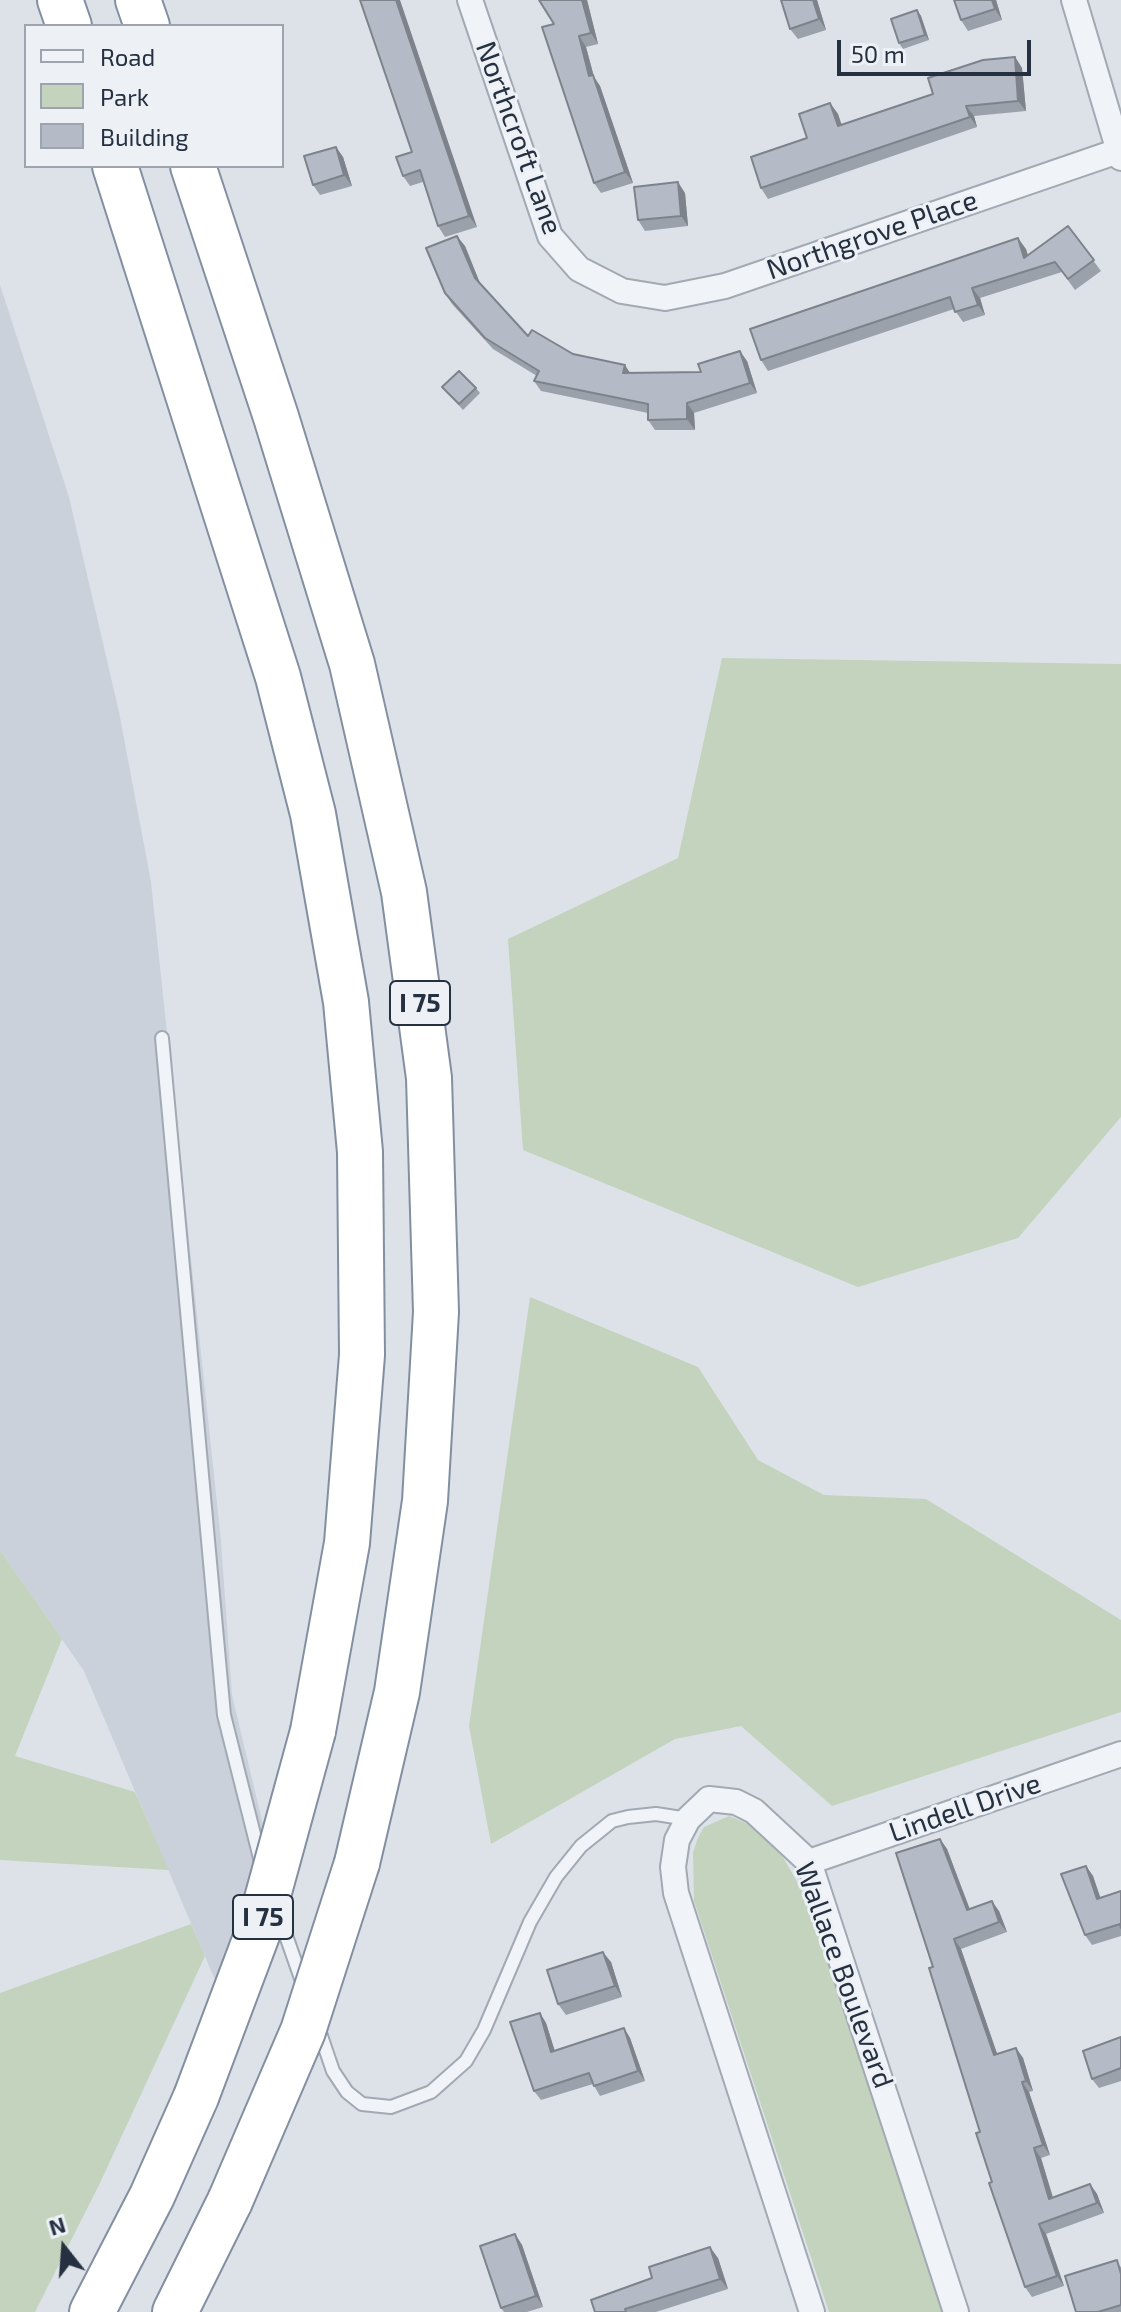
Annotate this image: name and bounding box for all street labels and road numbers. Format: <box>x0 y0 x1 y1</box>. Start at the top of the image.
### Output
street label: Northcroft Lane <box>469 37 569 239</box>
street label: Northgrove Place <box>762 183 982 287</box>
road number: I 75 <box>390 981 450 1025</box>
street label: Lindell Drive <box>885 1766 1045 1850</box>
street label: Wallace Boulevard <box>788 1857 900 2093</box>
road number: I 75 <box>233 1895 293 1939</box>

